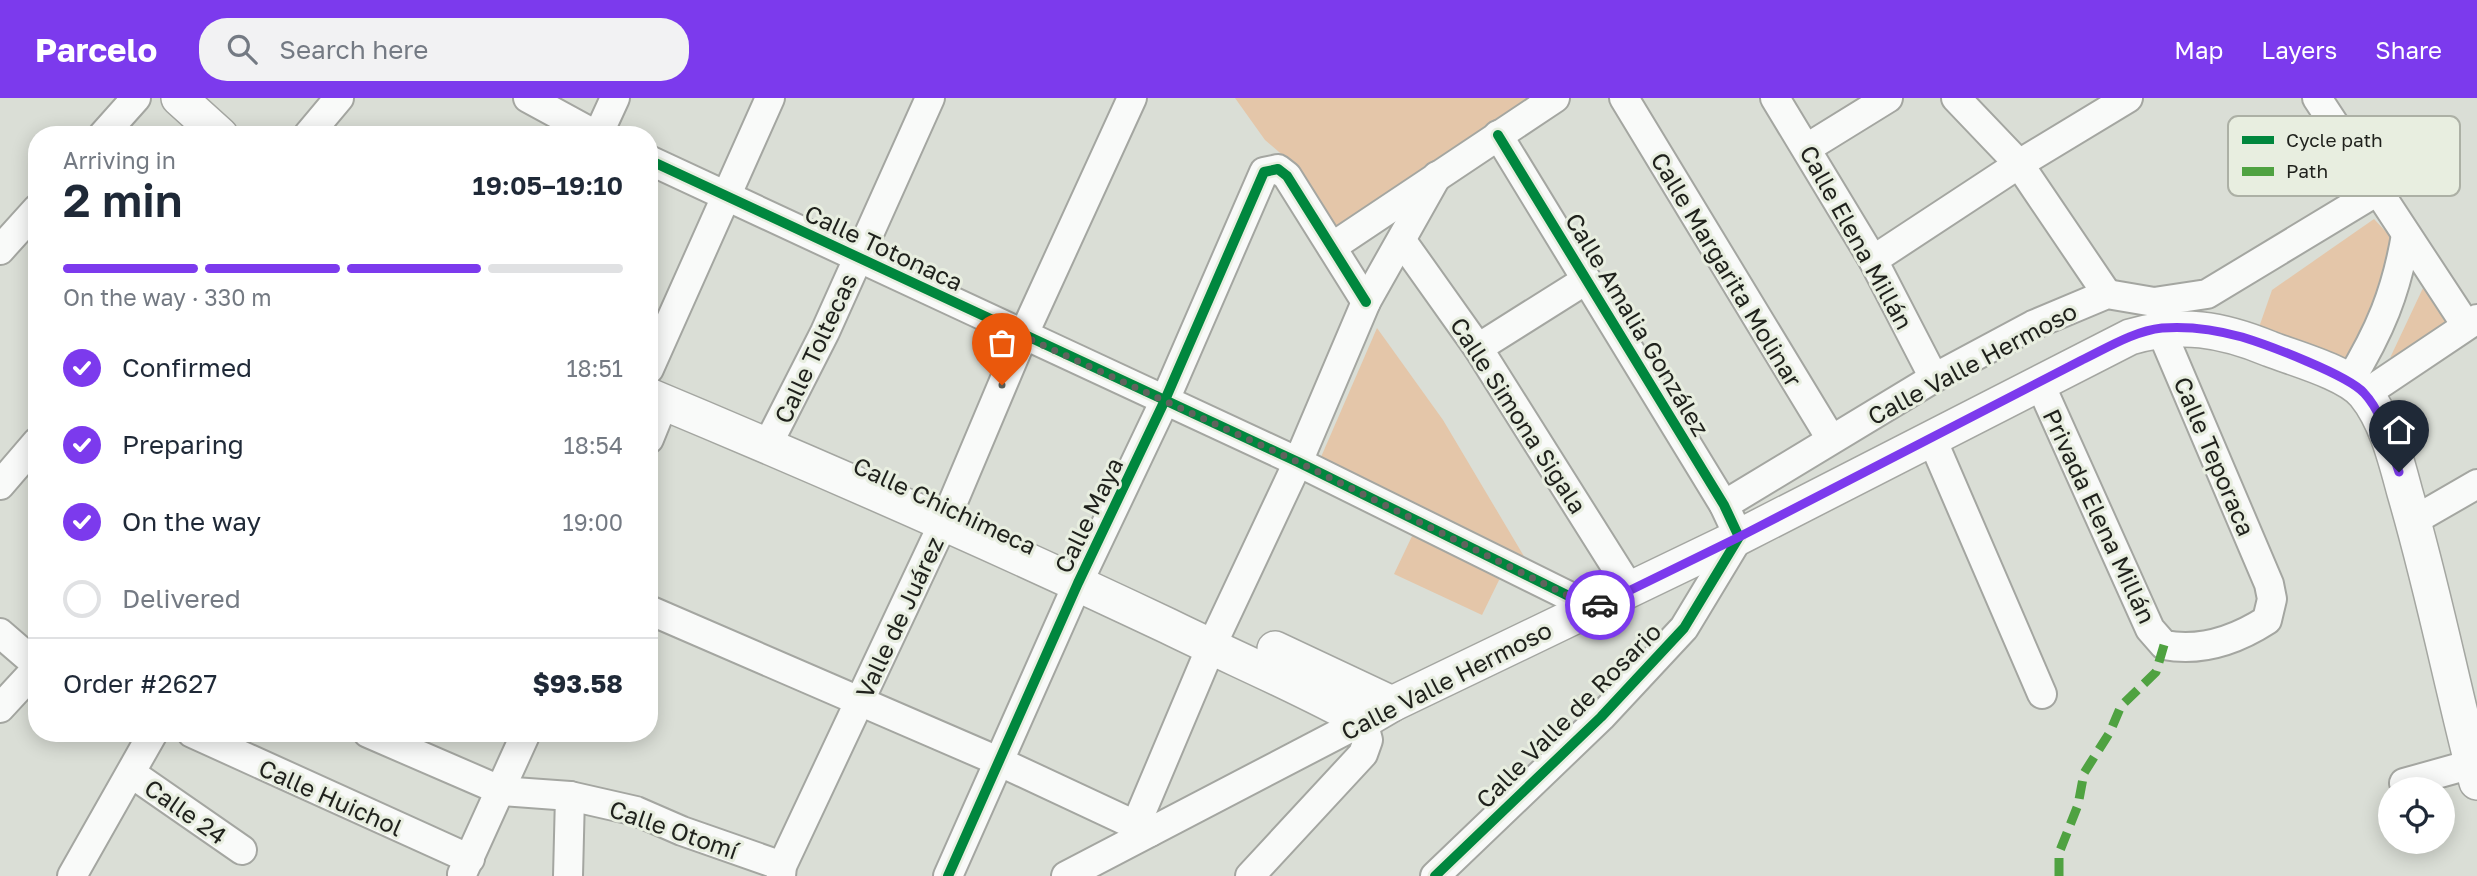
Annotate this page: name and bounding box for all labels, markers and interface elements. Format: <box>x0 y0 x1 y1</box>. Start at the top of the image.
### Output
search box <box>199 18 689 81</box>
text: Parcelo <box>35 30 157 69</box>
icon: search <box>223 30 261 68</box>
text: Search here <box>279 34 428 65</box>
text: Map <box>2174 35 2223 64</box>
text: Layers <box>2261 35 2337 64</box>
text: Share <box>2375 35 2442 64</box>
legend <box>2228 116 2460 196</box>
text: Cycle path <box>2286 128 2383 151</box>
street label: Calle Elena Millán <box>1794 140 1920 334</box>
text: Arriving in <box>63 146 176 174</box>
street label: Calle Margarita Molinar <box>1645 147 1809 391</box>
text: Path <box>2286 159 2328 182</box>
text: 19:05–19:10 <box>473 170 623 201</box>
text: 2 min <box>63 172 183 227</box>
street label: Calle Totonaca <box>800 198 968 296</box>
street label: Calle Amalia González <box>1560 207 1716 441</box>
street label: Calle Toltecas <box>768 268 862 428</box>
text: On the way · 330 m <box>63 283 272 311</box>
street label: Calle Valle Hermoso <box>1863 296 2081 430</box>
street label: Calle Simona Sigala <box>1445 311 1593 519</box>
pin <box>972 313 1032 385</box>
icon: bag <box>983 324 1021 362</box>
icon: check <box>63 349 101 387</box>
text: Confirmed <box>122 352 252 383</box>
text: 18:51 <box>566 354 623 382</box>
street label: Calle Teporaca <box>2168 372 2262 540</box>
pin <box>2369 400 2429 472</box>
street label: Privada Elena Millán <box>2038 404 2162 628</box>
icon: home <box>2380 411 2418 449</box>
icon: check <box>63 426 101 464</box>
text: Preparing <box>122 429 244 460</box>
text: 18:54 <box>564 431 623 459</box>
street label: Calle Chichimeca <box>849 450 1041 560</box>
street label: Calle Maya <box>1048 453 1128 577</box>
icon: check <box>63 503 101 541</box>
text: On the way <box>122 506 261 537</box>
text: 19:00 <box>563 508 623 536</box>
street label: Valle de Juárez <box>849 532 949 702</box>
courier <box>1565 570 1635 640</box>
text: Delivered <box>122 583 241 614</box>
icon: car <box>1581 586 1619 624</box>
street label: Calle Valle Hermoso <box>1336 614 1556 746</box>
street label: Calle Valle de Rosario <box>1469 616 1667 814</box>
text: Order #2627 <box>63 668 217 699</box>
text: $93.58 <box>532 668 623 699</box>
street label: Calle Huichol <box>255 752 407 842</box>
street label: Calle 24 <box>139 772 233 850</box>
map controls <box>2378 777 2455 854</box>
button: locate <box>2378 777 2455 854</box>
street label: Calle Otomí <box>606 793 744 865</box>

